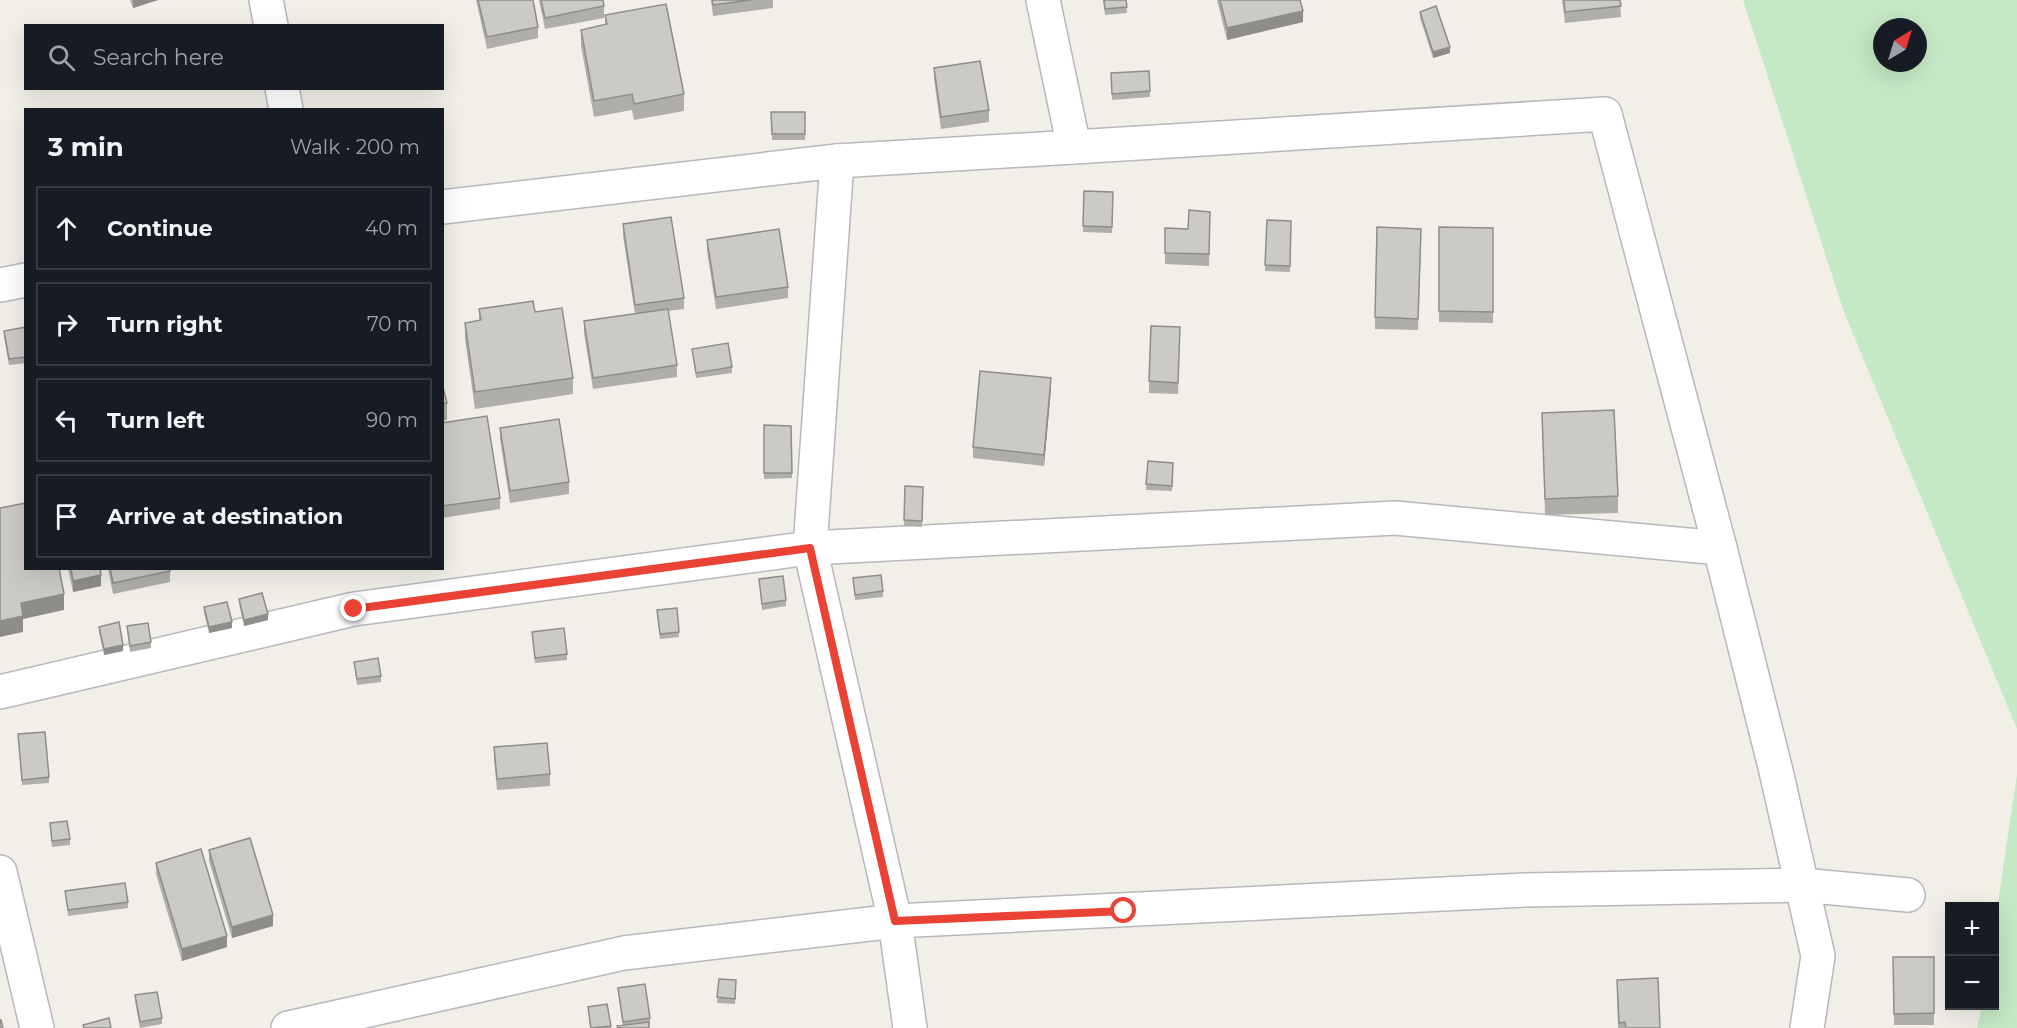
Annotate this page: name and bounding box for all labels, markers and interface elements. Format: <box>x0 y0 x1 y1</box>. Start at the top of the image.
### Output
north arrow <box>1873 18 1927 72</box>
search box <box>24 24 444 90</box>
icon: search <box>45 41 78 74</box>
text: Search here <box>93 44 224 71</box>
text: 3 min <box>48 131 124 163</box>
text: Walk · 200 m <box>290 135 420 159</box>
icon: ahead <box>50 212 83 245</box>
text: Continue <box>107 215 213 242</box>
text: 40 m <box>365 216 418 240</box>
icon: right <box>50 308 83 341</box>
text: Turn right <box>107 311 222 338</box>
text: 70 m <box>367 312 418 336</box>
icon: left <box>50 404 83 437</box>
text: Turn left <box>107 407 205 434</box>
text: 90 m <box>366 408 418 432</box>
icon: arrive <box>50 500 83 533</box>
text: Arrive at destination <box>107 503 343 530</box>
route end <box>340 595 366 621</box>
route start <box>1110 897 1136 923</box>
map controls <box>1945 902 1999 1010</box>
button: + <box>1945 902 1999 956</box>
button: − <box>1945 956 1999 1010</box>

